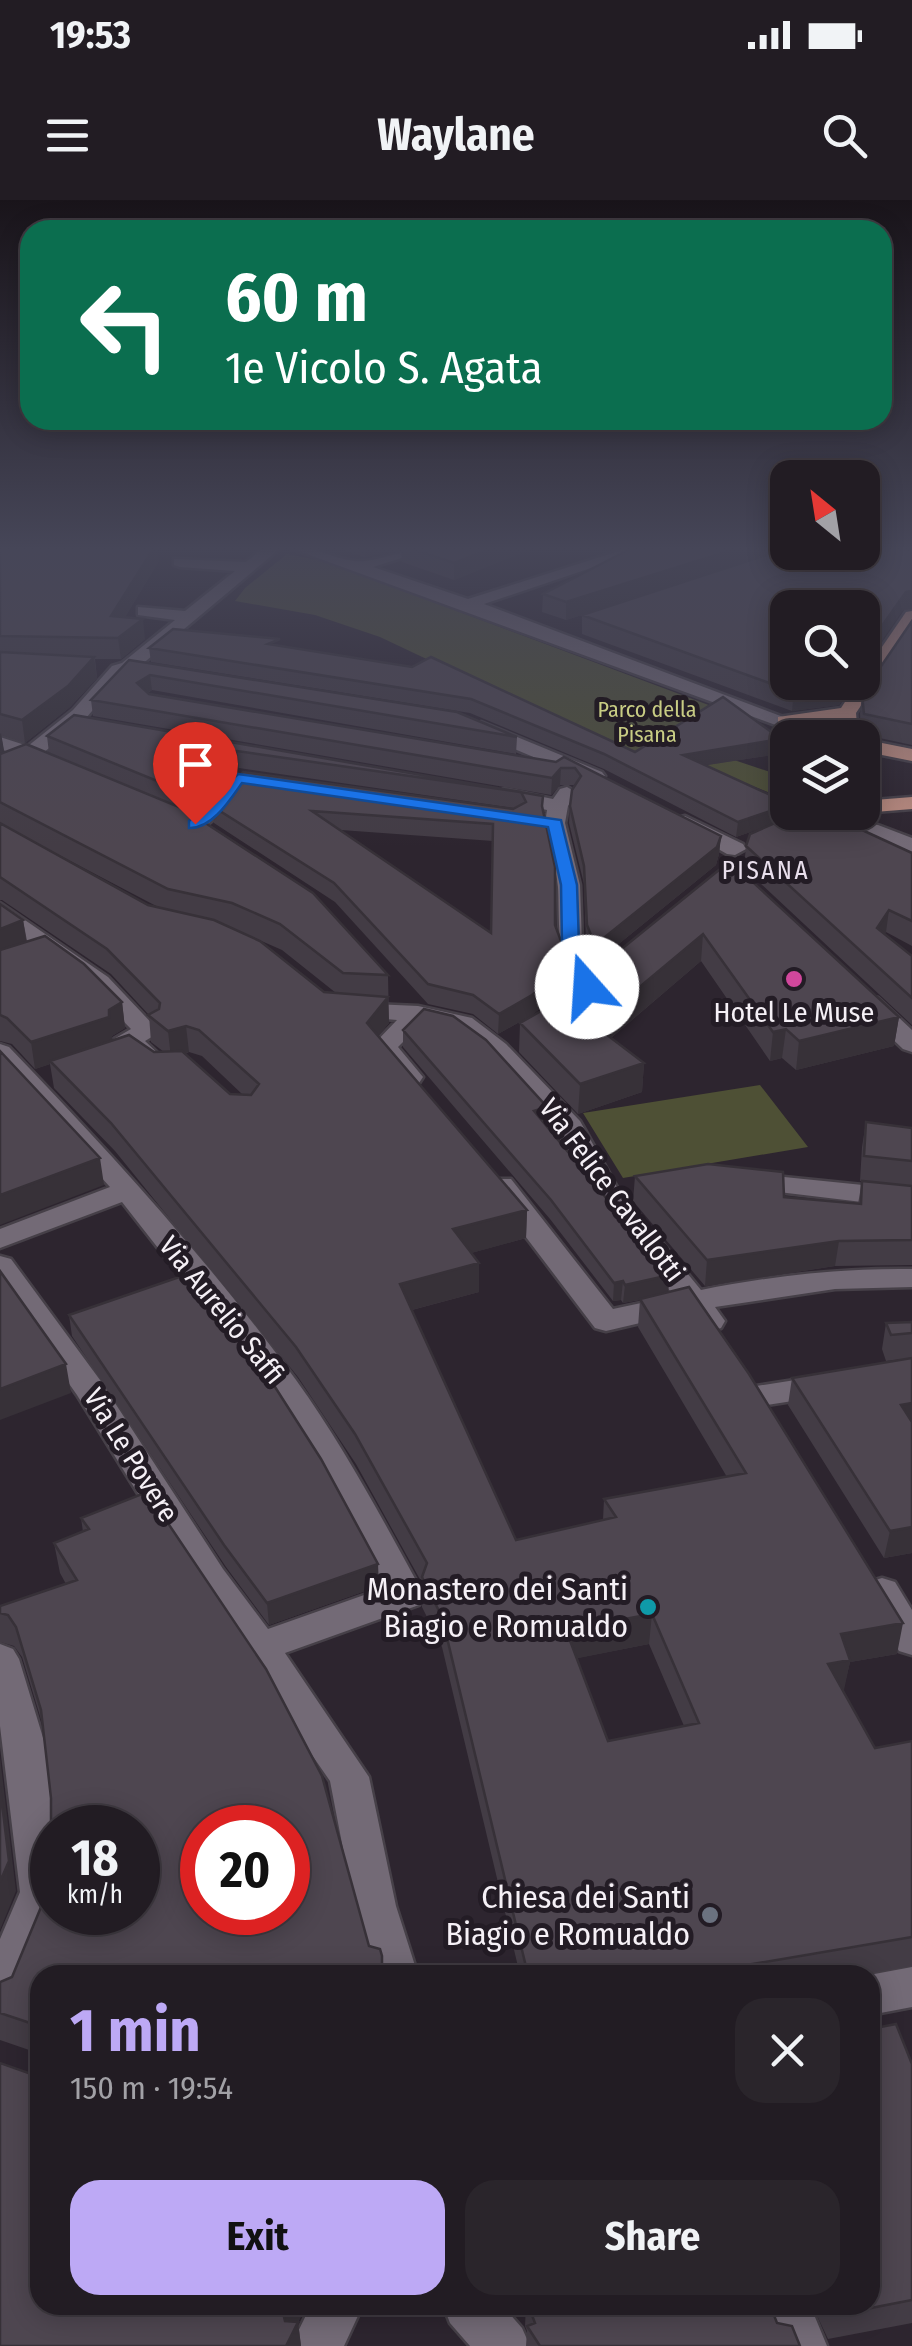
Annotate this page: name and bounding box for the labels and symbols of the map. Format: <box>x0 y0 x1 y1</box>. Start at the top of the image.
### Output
north arrow <box>770 460 880 570</box>
park label: Parco della Pisana <box>598 696 696 748</box>
pin <box>153 722 238 825</box>
district label: PISANA <box>722 856 810 886</box>
position arrow <box>535 935 639 1039</box>
marker: Hotel Le Muse <box>783 968 805 990</box>
place label: Hotel Le Muse <box>714 996 874 1029</box>
street label: Via Felice Cavallotti <box>532 1092 692 1288</box>
street label: Via Aurelio Saffi <box>152 1230 292 1390</box>
street label: Via Le Povere <box>77 1382 185 1528</box>
place label: Monastero dei Santi Biagio e Romualdo <box>367 1570 628 1645</box>
marker: Monastero dei Santi Biagio e Romualdo <box>637 1596 659 1618</box>
speed limit sign: 20 <box>180 1805 310 1935</box>
place label: Chiesa dei Santi Biagio e Romualdo <box>446 1878 690 1953</box>
marker: Chiesa dei Santi Biagio e Romualdo <box>699 1904 721 1926</box>

